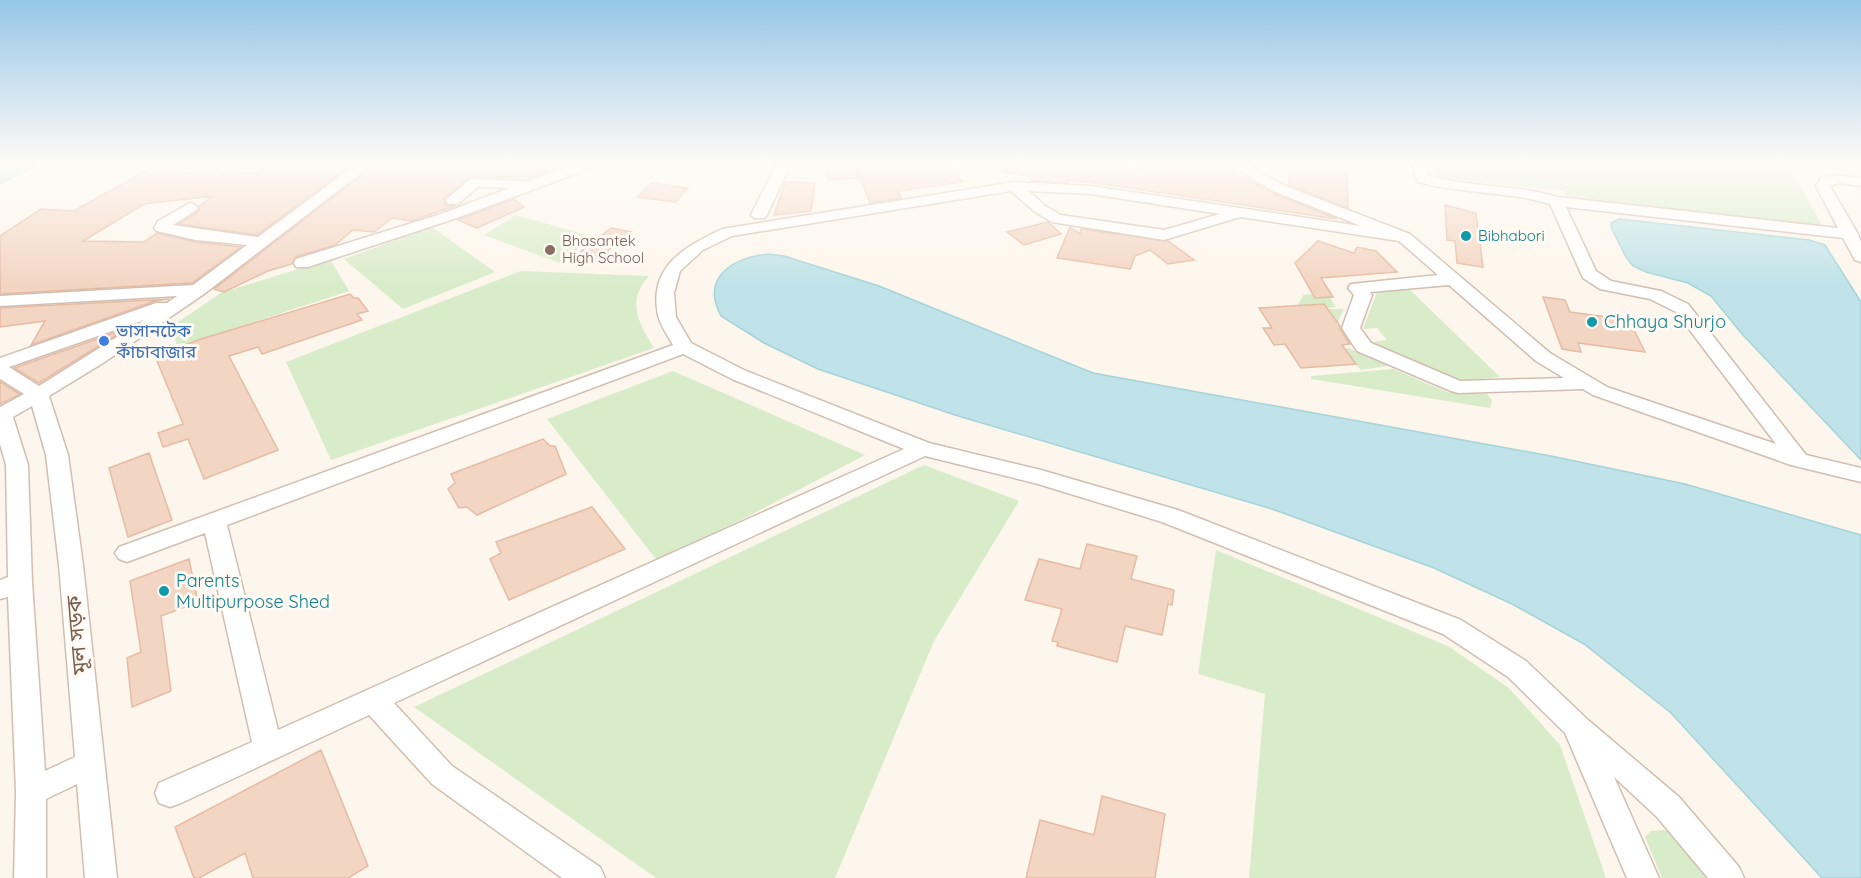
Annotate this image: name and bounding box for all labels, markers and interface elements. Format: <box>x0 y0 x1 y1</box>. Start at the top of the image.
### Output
place label: Bibhabori <box>1478 226 1545 245</box>
marker: Bibhabori <box>1459 229 1473 243</box>
place label: Bhasantek High School <box>562 231 644 267</box>
marker: Bhasantek High School <box>543 243 557 257</box>
place label: Chhaya Shurjo <box>1604 310 1726 333</box>
marker: Chhaya Shurjo <box>1585 315 1599 329</box>
place label: ভাসানটেক কাঁচাবাজার <box>115 319 197 363</box>
marker: ভাসানটেক কাঁচাবাজার <box>97 334 111 348</box>
place label: Parents Multipurpose Shed <box>176 569 330 613</box>
marker: Parents Multipurpose Shed <box>157 584 171 598</box>
street label: মূল সড়ক <box>60 594 93 677</box>

